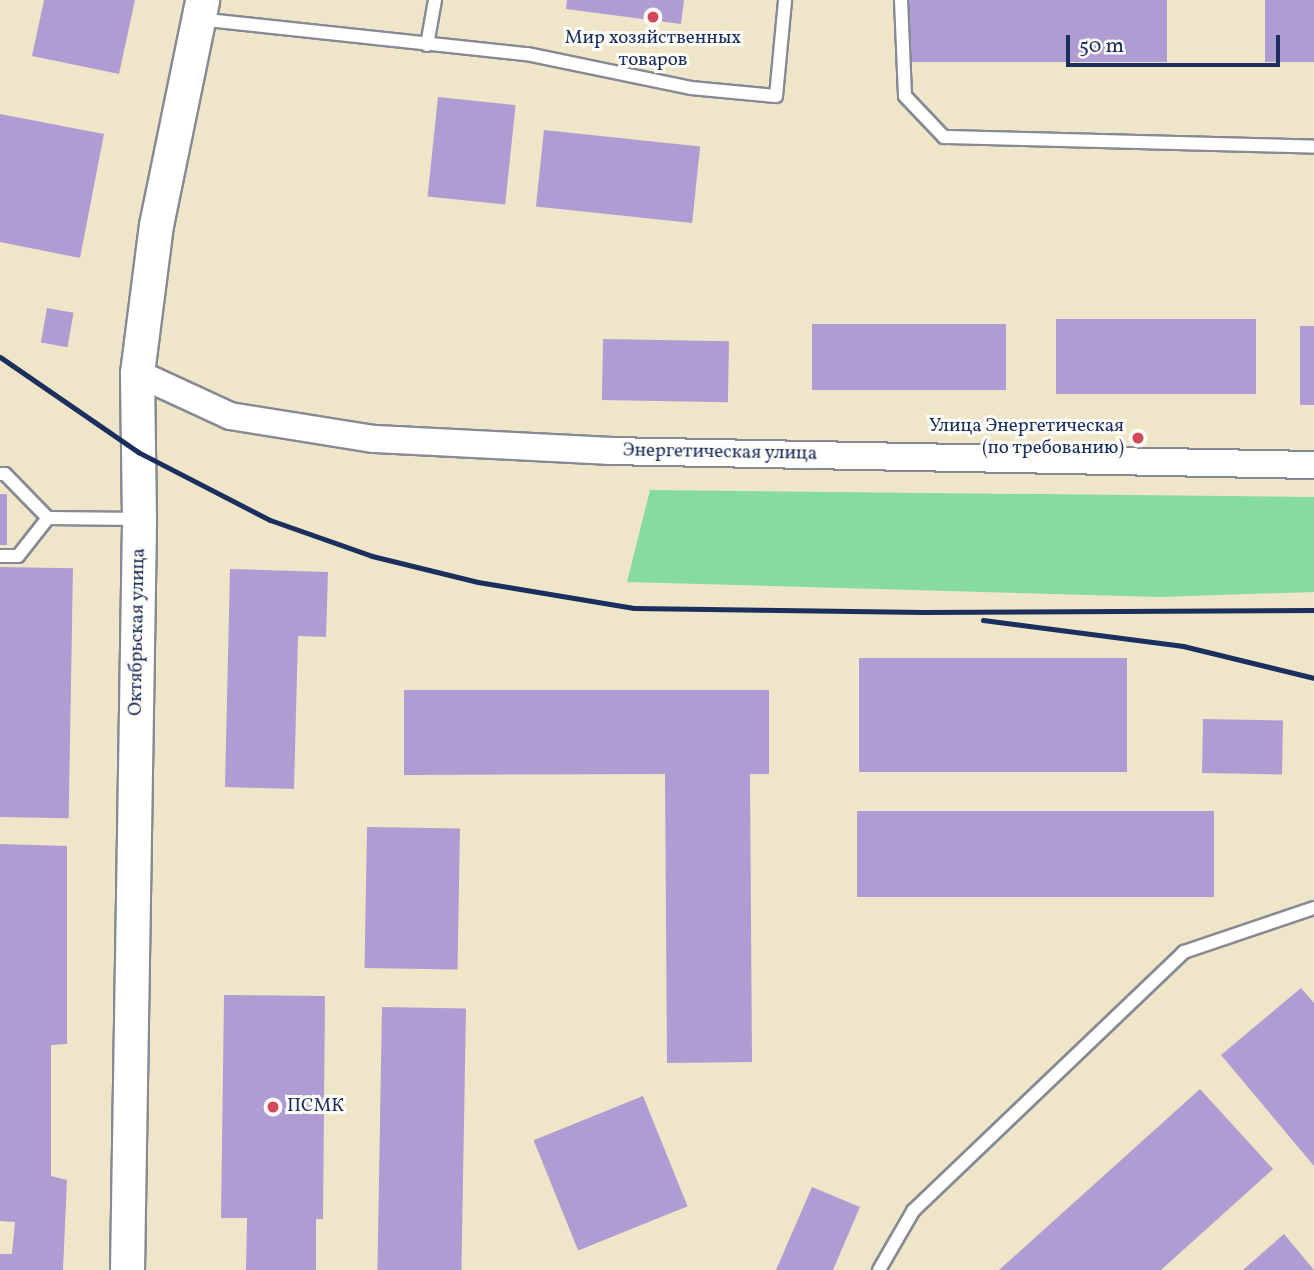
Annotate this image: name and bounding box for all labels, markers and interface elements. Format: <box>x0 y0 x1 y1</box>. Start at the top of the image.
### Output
marker: Мир хозяйственных товаров <box>645 9 661 25</box>
scale bar <box>1069 21 1282 65</box>
place label: Мир хозяйственных товаров <box>565 28 741 72</box>
text: 50 m <box>1079 32 1124 61</box>
place label: Улица Энергетическая (по требованию) <box>929 416 1124 460</box>
marker: Улица Энергетическая (по требованию) <box>1130 430 1146 446</box>
street label: Энергетическая улица <box>622 440 818 466</box>
street label: Октябрьская улица <box>125 548 151 716</box>
place label: ПСМК <box>287 1096 344 1118</box>
marker: ПСМК <box>265 1099 281 1115</box>

